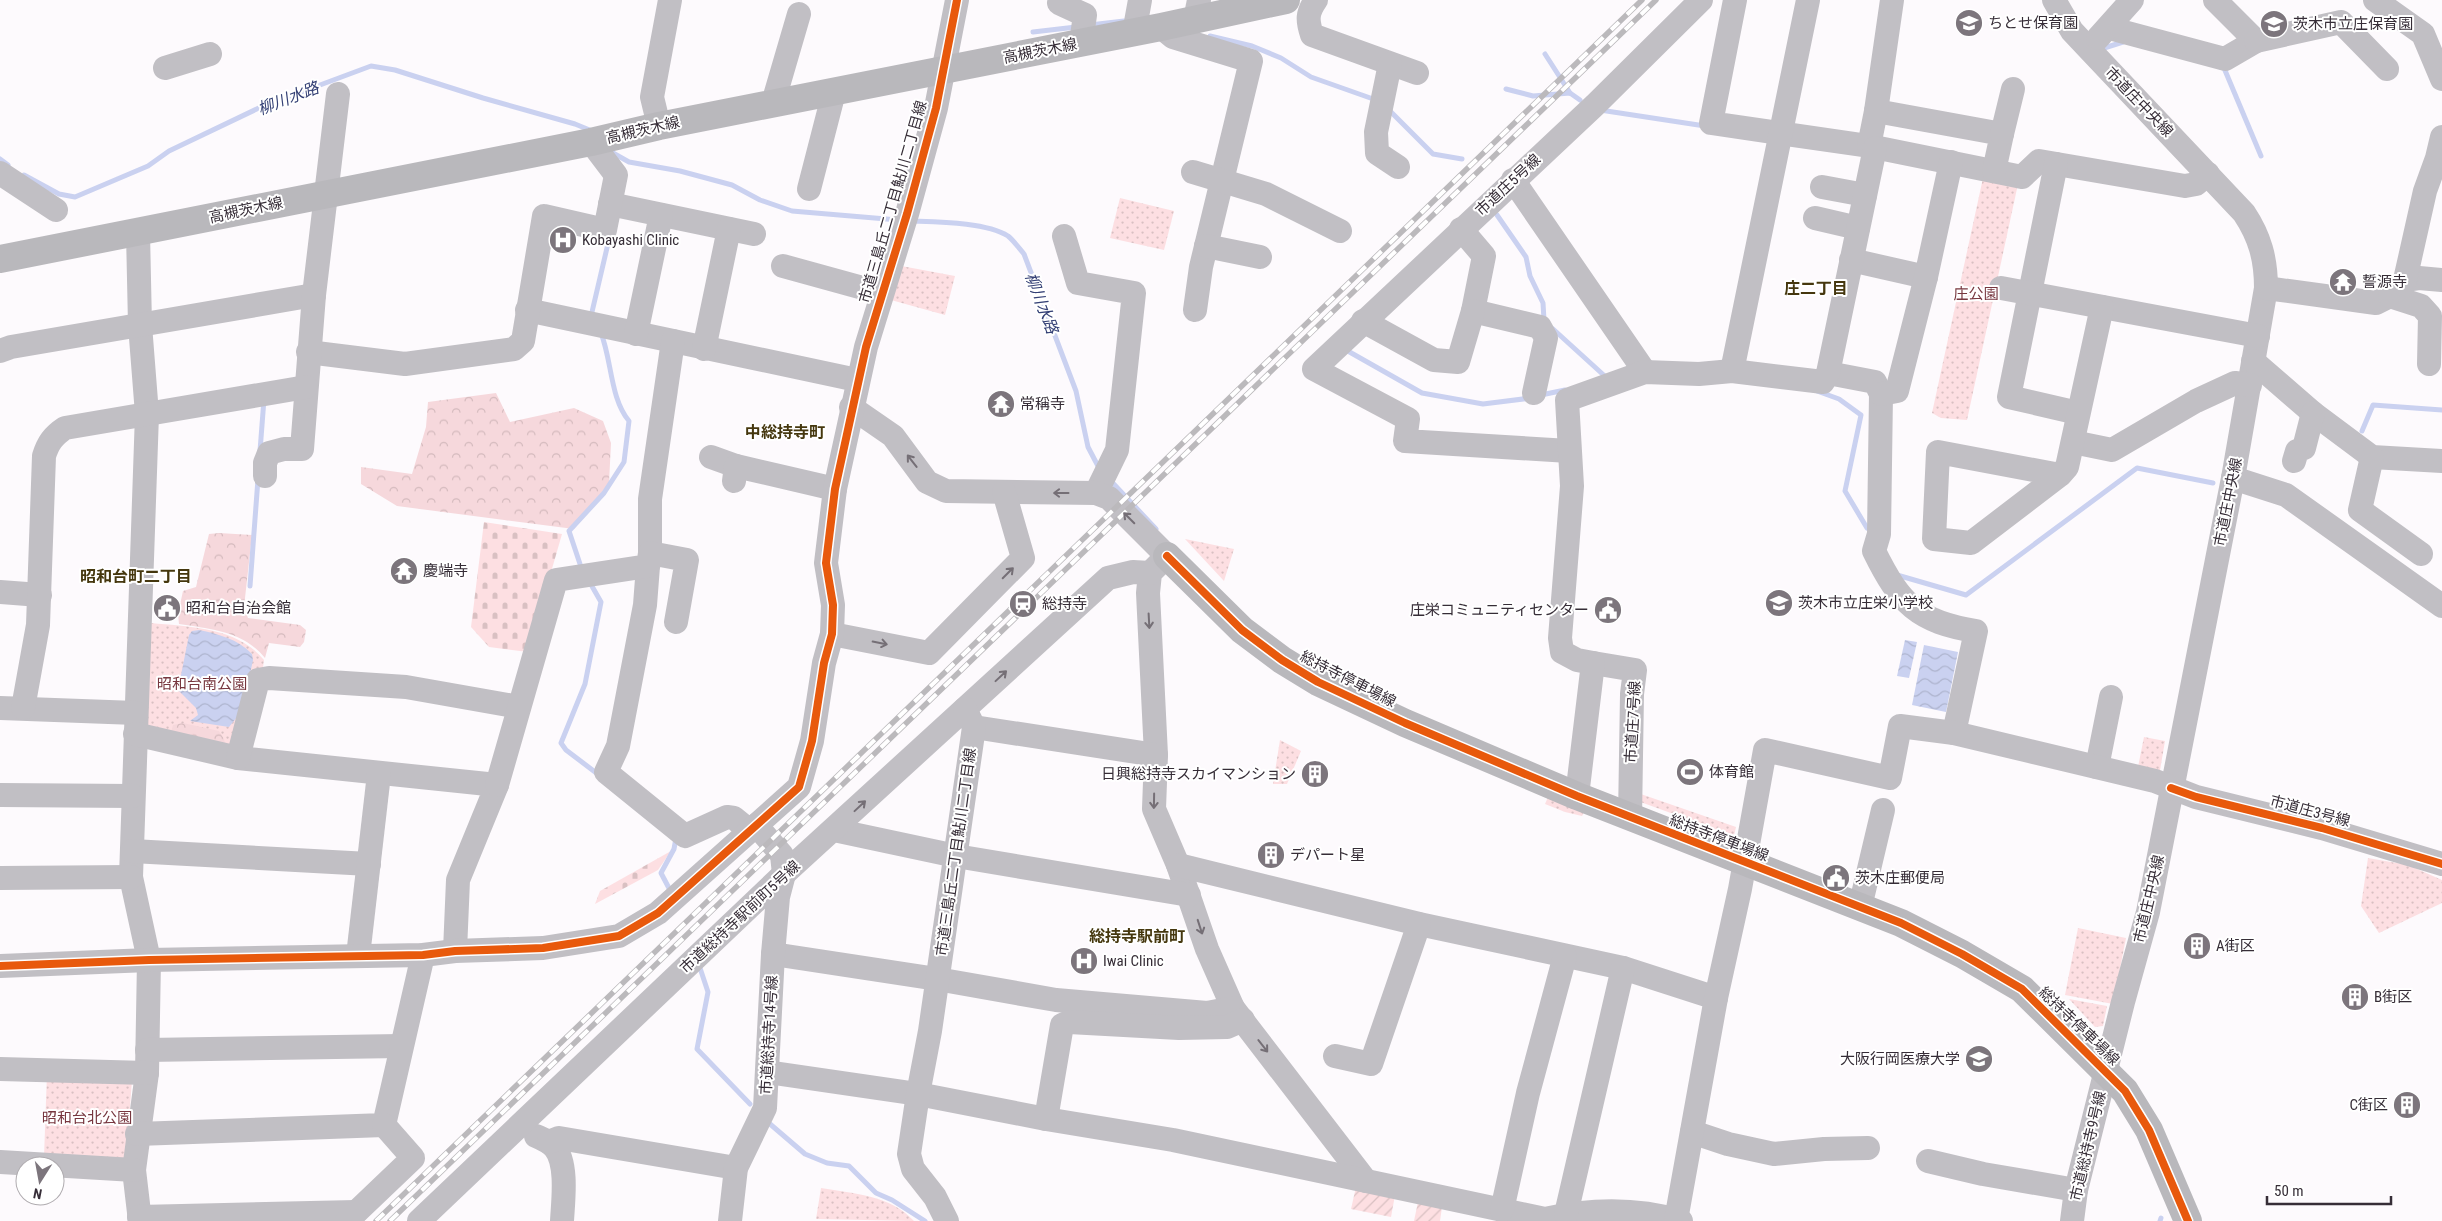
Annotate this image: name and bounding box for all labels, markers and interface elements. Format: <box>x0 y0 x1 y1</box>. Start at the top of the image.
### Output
school or university icon: ちとせ保育園 <box>1954 8 1984 38</box>
school or university icon: 茨木市立庄保育園 <box>2259 9 2289 39</box>
place label: ちとせ保育園 <box>1988 14 2078 32</box>
place label: 茨木市立庄保育園 <box>2293 15 2413 33</box>
street label: 高槻茨木線 <box>1001 35 1079 67</box>
street label: 市道庄中央線 <box>2101 63 2177 141</box>
water label: 柳川水路 <box>255 77 323 119</box>
street label: 市道三島丘二丁目鮎川二丁目線 <box>855 99 931 305</box>
street label: 高槻茨木線 <box>604 113 682 147</box>
street label: 市道庄5号線 <box>1472 150 1544 220</box>
street label: 高槻茨木線 <box>207 193 285 227</box>
hospital icon: Kobayashi Clinic <box>548 225 578 255</box>
place label: Kobayashi Clinic <box>582 231 679 249</box>
temple icon: 誓源寺 <box>2328 267 2358 297</box>
water label: 柳川水路 <box>1021 270 1063 338</box>
place label: 誓源寺 <box>2362 273 2407 291</box>
district label: 庄二丁目 <box>1784 279 1848 298</box>
park label: 庄公園 <box>1953 285 1999 303</box>
temple icon: 常稱寺 <box>986 389 1016 419</box>
place label: 常稱寺 <box>1020 395 1065 413</box>
district label: 中総持寺町 <box>745 423 825 442</box>
one-way arrow <box>906 455 917 468</box>
street label: 市道庄中央線 <box>2211 456 2245 548</box>
one-way arrow <box>1054 488 1070 498</box>
one-way arrow <box>1123 512 1135 524</box>
temple icon: 慶端寺 <box>389 556 419 586</box>
place label: 慶端寺 <box>423 562 468 580</box>
district label: 昭和台町二丁目 <box>80 567 192 586</box>
one-way arrow <box>1002 567 1014 579</box>
school or university icon: 茨木市立庄栄小学校 <box>1764 588 1794 618</box>
station icon: 総持寺 <box>1008 589 1038 619</box>
public building icon: 昭和台自治会館 <box>152 593 182 623</box>
place label: 茨木市立庄栄小学校 <box>1798 594 1933 612</box>
place label: 総持寺 <box>1042 595 1087 613</box>
public building icon: 庄栄コミュニティセンター <box>1593 595 1623 625</box>
place label: 昭和台自治会館 <box>186 599 291 617</box>
place label: 庄栄コミュニティセンター <box>1410 601 1589 619</box>
one-way arrow <box>1144 613 1154 629</box>
one-way arrow <box>871 639 887 649</box>
street label: 総持寺停車場線 <box>1297 647 1399 711</box>
one-way arrow <box>995 670 1008 682</box>
park label: 昭和台南公園 <box>157 675 247 693</box>
street label: 市道庄7号線 <box>1622 680 1644 764</box>
street label: 市道三島丘二丁目鮎川二丁目線 <box>932 747 980 957</box>
sports icon: 体育館 <box>1675 757 1705 787</box>
building icon: 日興総持寺スカイマンション <box>1300 759 1330 789</box>
place label: 体育館 <box>1709 763 1754 781</box>
place label: 日興総持寺スカイマンション <box>1101 765 1296 783</box>
street label: 市道庄3号線 <box>2268 792 2352 830</box>
one-way arrow <box>1150 793 1159 809</box>
one-way arrow <box>853 800 866 812</box>
street label: 総持寺停車場線 <box>1667 811 1771 865</box>
building icon: デパート星 <box>1256 840 1286 870</box>
place label: デパート星 <box>1290 846 1365 864</box>
street label: 市道庄中央線 <box>2130 853 2168 945</box>
street label: 市道総持寺駅前町5号線 <box>676 857 804 977</box>
public building icon: 茨木庄郵便局 <box>1821 863 1851 893</box>
place label: 茨木庄郵便局 <box>1855 869 1945 887</box>
one-way arrow <box>1196 919 1205 935</box>
district label: 総持寺駅前町 <box>1089 927 1185 946</box>
building icon: A街区 <box>2182 931 2212 961</box>
place label: A街区 <box>2216 937 2255 955</box>
hospital icon: Iwai Clinic <box>1069 946 1099 976</box>
place label: Iwai Clinic <box>1103 952 1164 970</box>
street label: 市道総持寺14号線 <box>757 975 781 1095</box>
building icon: B街区 <box>2340 982 2370 1012</box>
street label: 総持寺停車場線 <box>2035 983 2123 1069</box>
place label: B街区 <box>2374 988 2412 1006</box>
one-way arrow <box>1257 1039 1268 1052</box>
school or university icon: 大阪行岡医療大学 <box>1964 1044 1994 1074</box>
place label: 大阪行岡医療大学 <box>1840 1050 1960 1068</box>
street label: 市道総持寺9号線 <box>2067 1089 2109 1203</box>
building icon: C街区 <box>2392 1090 2422 1120</box>
place label: C街区 <box>2349 1096 2388 1114</box>
park label: 昭和台北公園 <box>42 1109 132 1127</box>
north arrow <box>15 1156 65 1206</box>
scale bar <box>2267 1174 2391 1206</box>
text: 50 m <box>2274 1182 2304 1200</box>
text: N <box>32 1185 43 1202</box>

